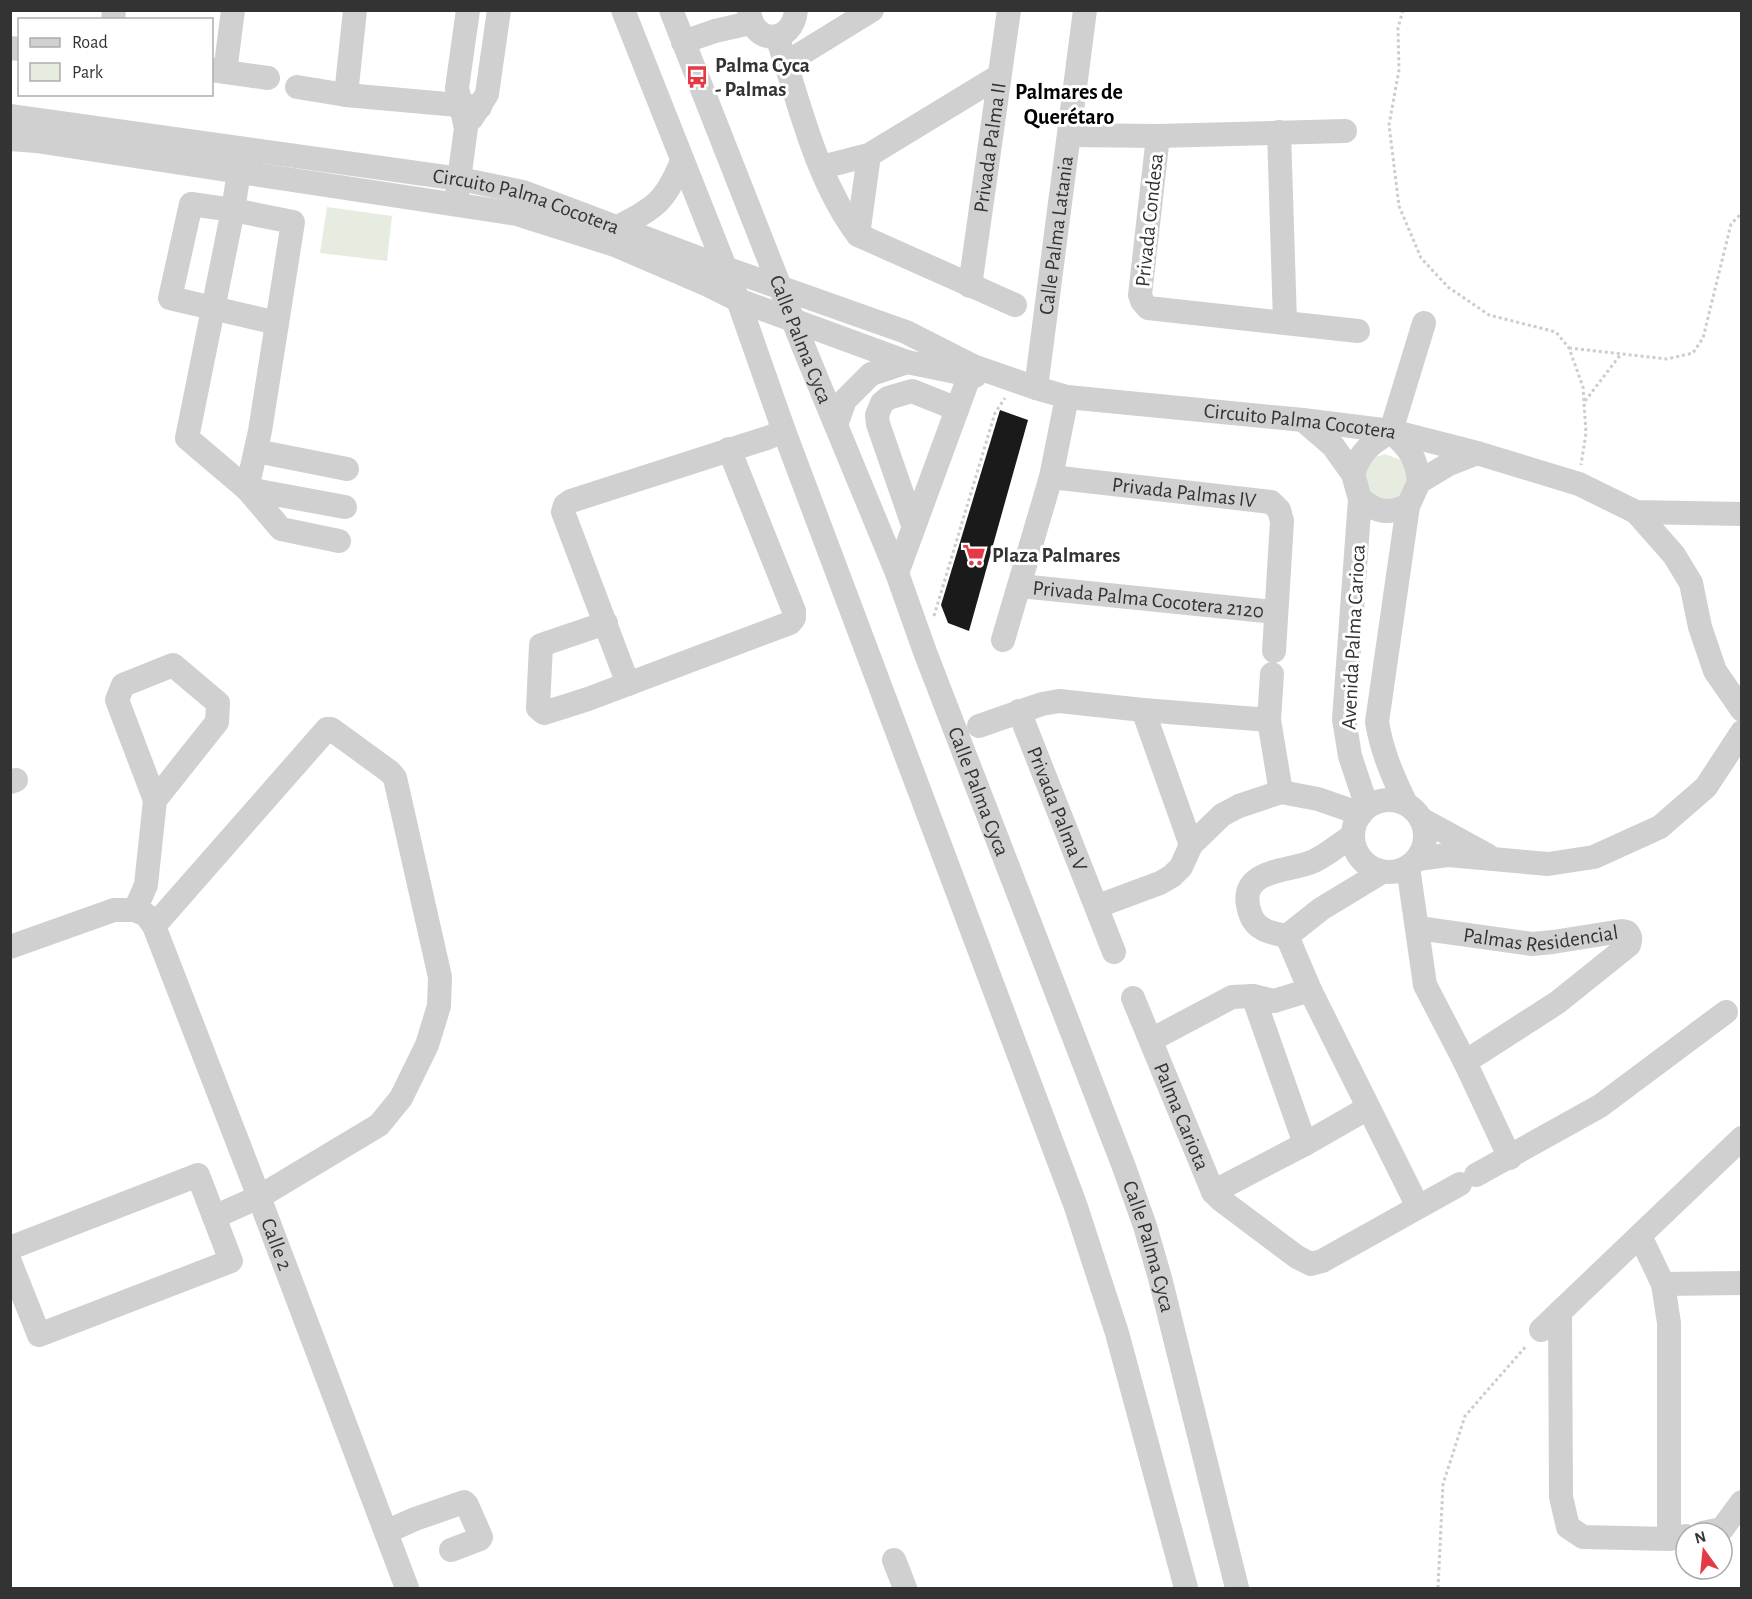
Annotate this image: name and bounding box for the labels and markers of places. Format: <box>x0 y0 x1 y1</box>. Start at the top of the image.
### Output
place label: Palma Cyca - Palmas <box>715 55 810 100</box>
bus stop icon: Palma Cyca - Palmas <box>684 64 710 90</box>
supermarket icon: Plaza Palmares <box>961 542 987 568</box>
place label: Plaza Palmares <box>992 545 1120 566</box>

